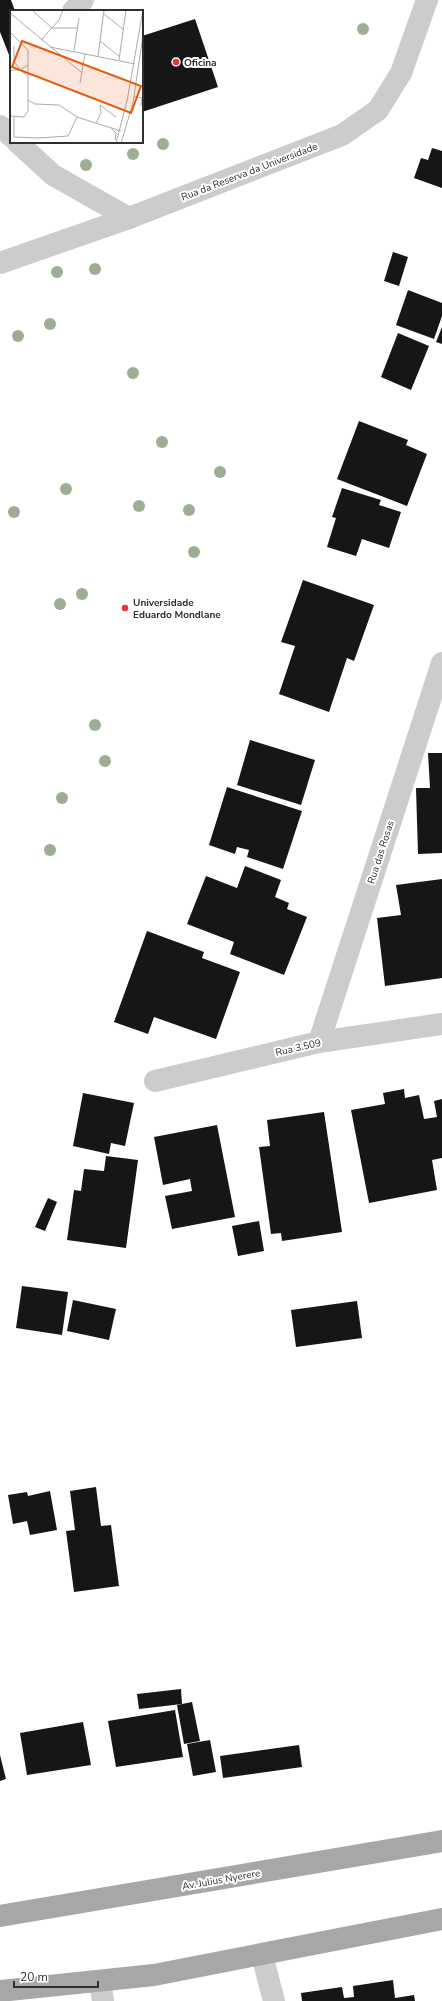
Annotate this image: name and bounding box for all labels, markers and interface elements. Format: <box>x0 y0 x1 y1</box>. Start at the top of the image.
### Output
inset map <box>10 10 143 143</box>
place label: Oficina <box>184 56 217 70</box>
marker: Oficina <box>171 57 181 67</box>
street label: Rua da Reserva da Universidade <box>179 139 320 204</box>
place label: Universidade Eduardo Mondlane <box>133 596 221 622</box>
marker: Universidade Eduardo Mondlane <box>120 603 130 613</box>
street label: Rua das Rosas <box>364 819 398 886</box>
street label: Rua 3.509 <box>274 1036 322 1060</box>
street label: Av. Julius Nyerere <box>181 1866 261 1894</box>
scale bar <box>14 1963 98 1989</box>
text: 20 m <box>20 1969 48 1985</box>

